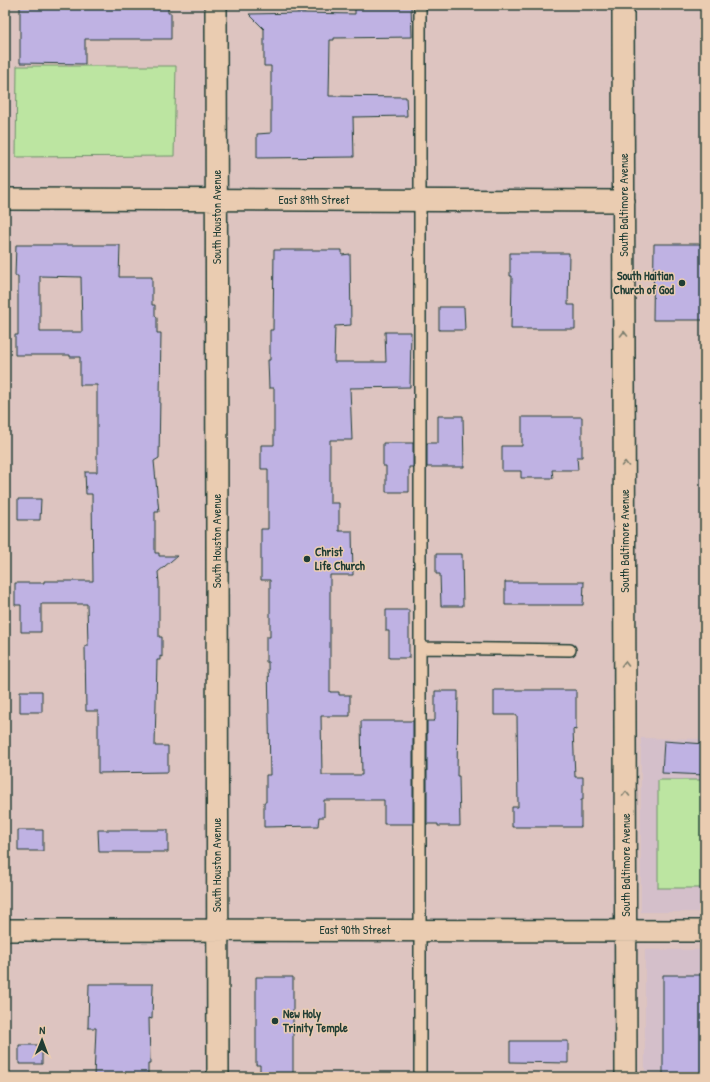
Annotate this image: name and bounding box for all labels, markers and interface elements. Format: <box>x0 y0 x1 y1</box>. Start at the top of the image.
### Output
street label: South Baltimore Avenue <box>615 153 632 257</box>
street label: South Houston Avenue <box>208 170 225 264</box>
street label: East 89th Street <box>279 191 350 208</box>
place label: South Haitian Church of God <box>613 267 675 298</box>
marker: South Haitian Church of God <box>677 278 687 288</box>
one-way arrow <box>620 331 628 337</box>
one-way arrow <box>620 461 629 467</box>
street label: South Baltimore Avenue <box>616 489 633 593</box>
street label: South Houston Avenue <box>208 494 225 588</box>
place label: Christ Life Church <box>315 543 366 574</box>
marker: Christ Life Church <box>302 554 312 564</box>
one-way arrow <box>621 661 629 667</box>
one-way arrow <box>622 791 630 797</box>
street label: South Baltimore Avenue <box>617 813 634 917</box>
street label: South Houston Avenue <box>208 818 225 912</box>
street label: East 90th Street <box>319 921 391 938</box>
place label: New Holy Trinity Temple <box>282 1005 348 1037</box>
marker: New Holy Trinity Temple <box>270 1016 280 1026</box>
north arrow <box>22 1020 62 1060</box>
text: N <box>39 1023 45 1037</box>

